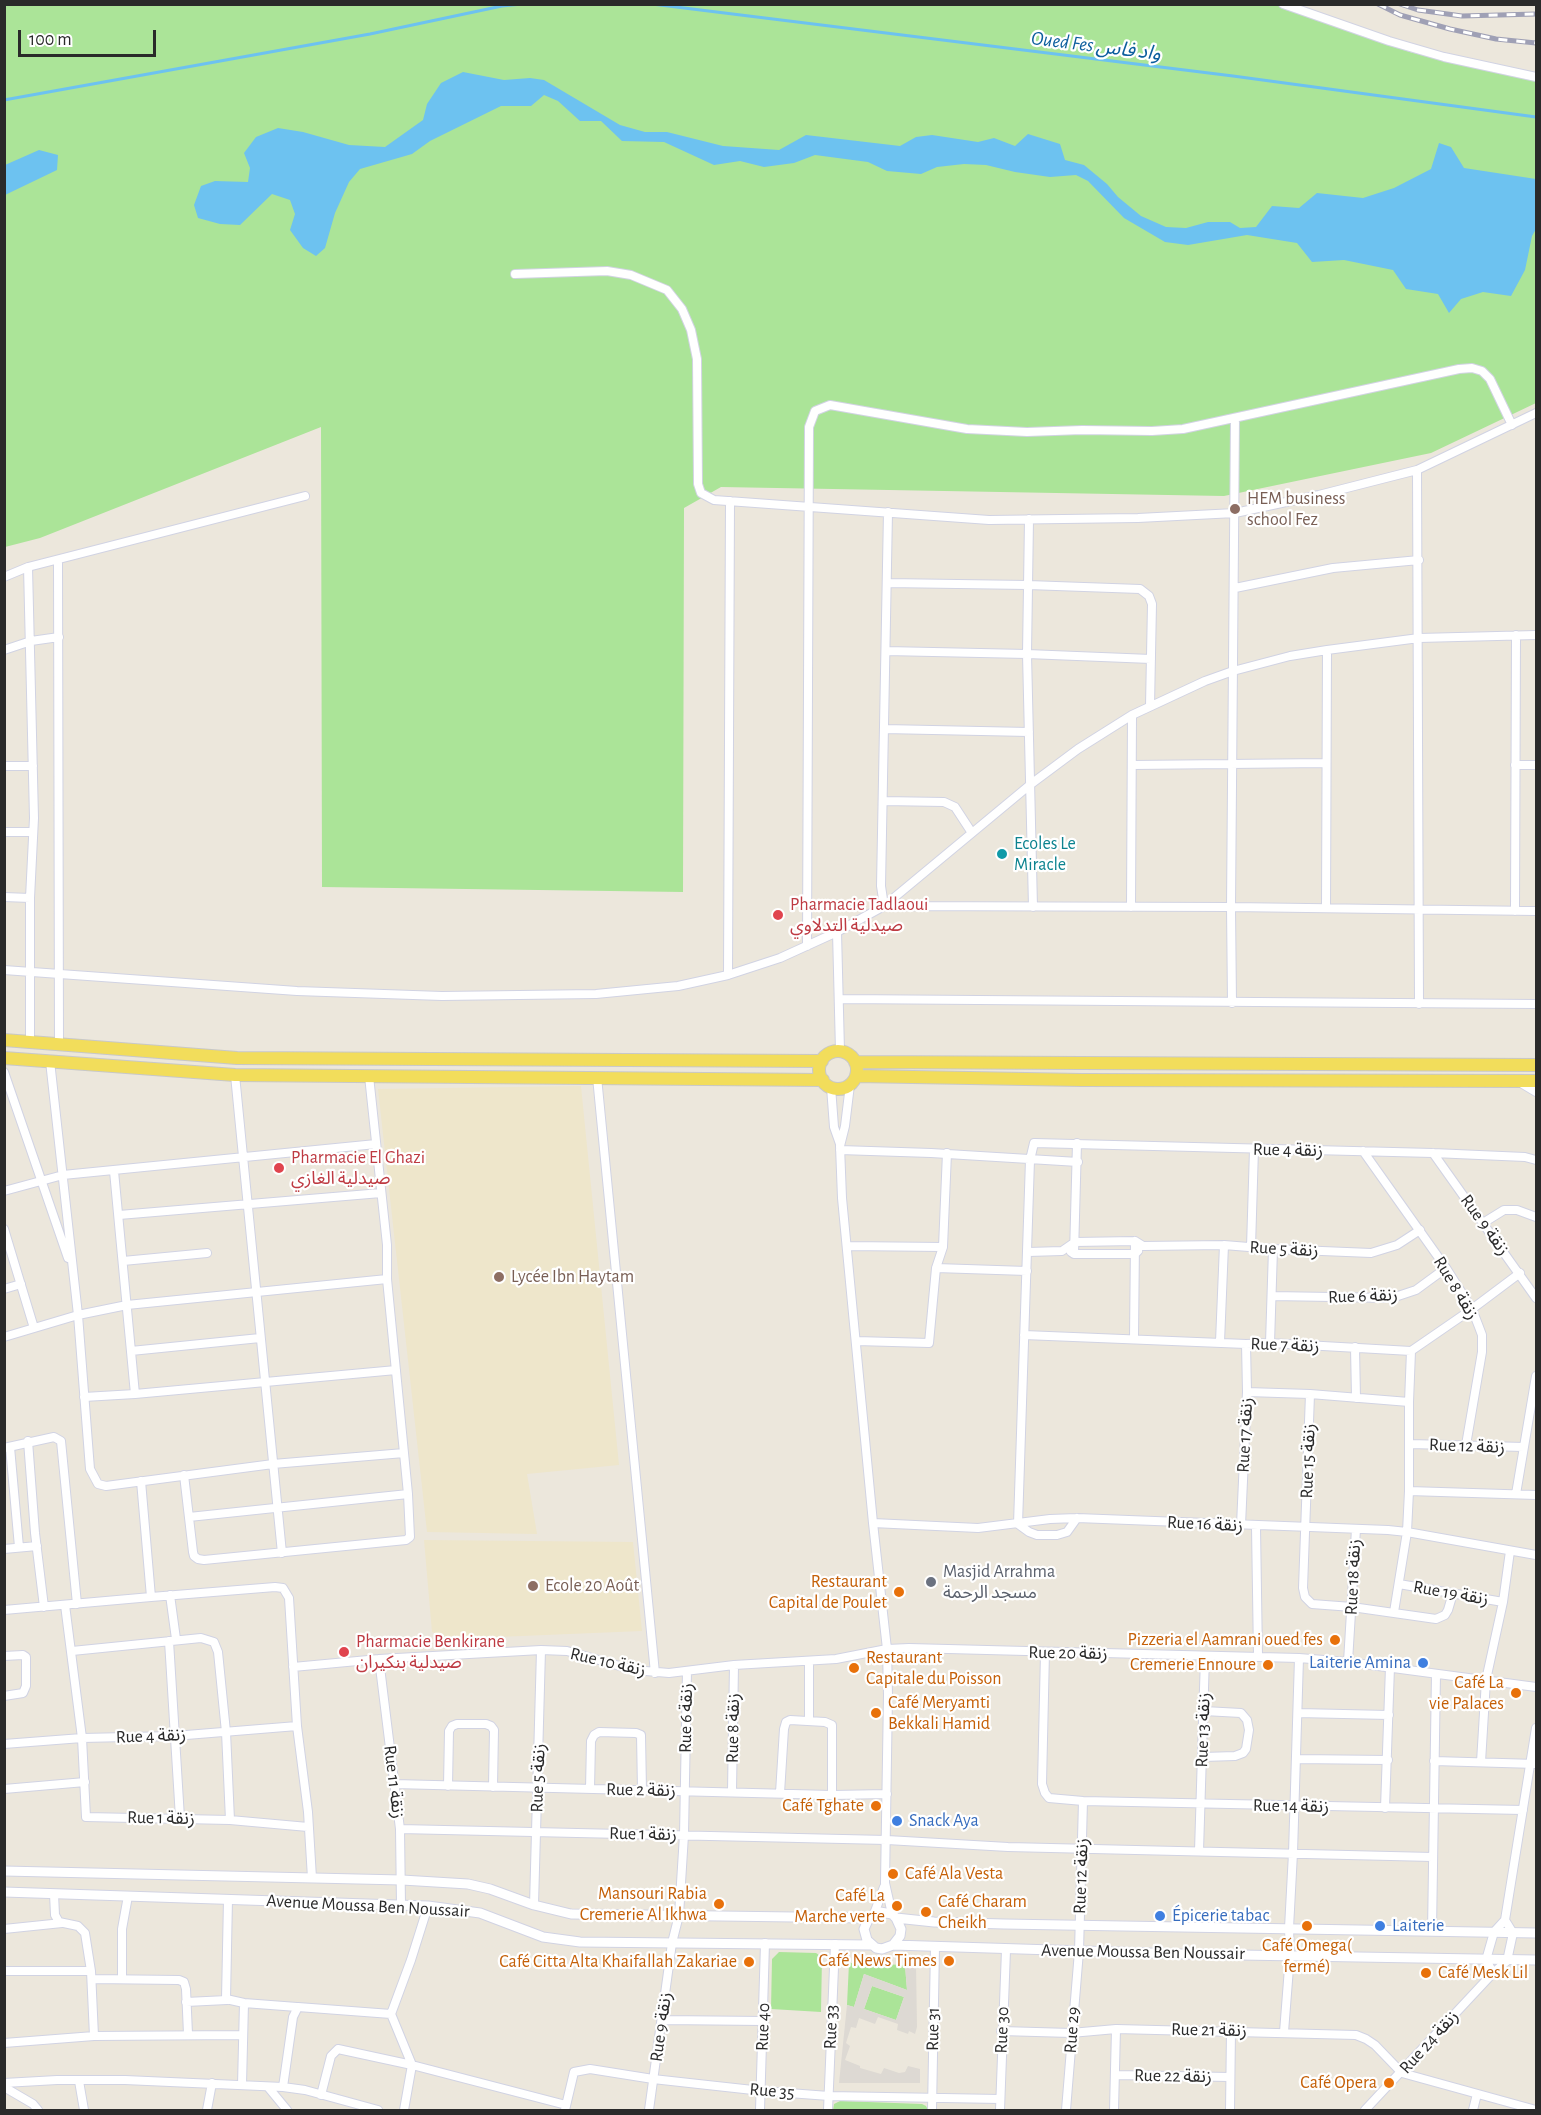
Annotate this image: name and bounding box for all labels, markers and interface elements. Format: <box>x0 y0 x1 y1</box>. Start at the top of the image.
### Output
scale bar <box>21 18 159 56</box>
water label: Oued Fes واد فاس <box>1030 26 1162 66</box>
text: 100 m <box>29 31 72 49</box>
place label: HEM business school Fez <box>1247 488 1346 530</box>
marker: HEM business school Fez <box>1228 502 1242 516</box>
place label: Ecoles Le Miracle <box>1014 833 1076 876</box>
marker: Ecoles Le Miracle <box>995 847 1009 861</box>
place label: Pharmacie Tadlaoui صيدلية التدلاوي <box>790 894 928 936</box>
marker: Pharmacie Tadlaoui صيدلية التدلاوي <box>771 908 785 922</box>
street label: Rue 4 زنقة <box>1253 1139 1323 1161</box>
place label: Pharmacie El Ghazi صيدلية الغازي <box>291 1147 425 1190</box>
marker: Pharmacie El Ghazi صيدلية الغازي <box>272 1161 286 1175</box>
street label: Rue 9 زنقة <box>1456 1190 1514 1260</box>
street label: Rue 5 زنقة <box>1249 1236 1319 1262</box>
street label: Rue 8 زنقة <box>1429 1252 1483 1324</box>
place label: Lycée Ibn Haytam <box>511 1266 634 1288</box>
marker: Lycée Ibn Haytam <box>492 1270 506 1284</box>
street label: Rue 6 زنقة <box>1328 1284 1398 1308</box>
street label: Rue 7 زنقة <box>1250 1333 1320 1357</box>
street label: Rue 17 زنقة <box>1232 1397 1258 1473</box>
street label: Rue 15 زنقة <box>1296 1423 1320 1499</box>
street label: Rue 12 زنقة <box>1429 1434 1505 1458</box>
street label: Rue 16 زنقة <box>1166 1511 1244 1537</box>
street label: Rue 18 زنقة <box>1340 1538 1366 1616</box>
place label: Masjid Arrahma مسجد الرحمة <box>943 1561 1055 1604</box>
place label: Restaurant Capital de Poulet <box>769 1571 887 1614</box>
place label: Ecole 20 Août <box>545 1575 639 1597</box>
marker: Masjid Arrahma مسجد الرحمة <box>924 1575 938 1589</box>
street label: Rue 19 زنقة <box>1412 1576 1490 1610</box>
marker: Ecole 20 Août <box>526 1579 540 1593</box>
marker: Restaurant Capital de Poulet <box>892 1585 906 1599</box>
place label: Pizzeria el Aamrani oued fes <box>1127 1629 1323 1651</box>
place label: Pharmacie Benkirane صيدلية بنكيران <box>356 1631 505 1674</box>
marker: Pizzeria el Aamrani oued fes <box>1328 1633 1342 1647</box>
street label: Rue 20 زنقة <box>1028 1642 1108 1664</box>
street label: Rue 10 زنقة <box>568 1643 648 1681</box>
marker: Pharmacie Benkirane صيدلية بنكيران <box>337 1645 351 1659</box>
place label: Restaurant Capitale du Poisson <box>866 1647 1002 1690</box>
place label: Laiterie Amina <box>1309 1652 1411 1674</box>
place label: Cremerie Ennoure <box>1130 1654 1256 1676</box>
marker: Laiterie Amina <box>1416 1656 1430 1670</box>
marker: Cremerie Ennoure <box>1261 1658 1275 1672</box>
marker: Restaurant Capitale du Poisson <box>847 1661 861 1675</box>
place label: Café La vie Palaces <box>1429 1672 1504 1714</box>
street label: Rue 6 زنقة <box>675 1683 697 1753</box>
marker: Café La vie Palaces <box>1509 1686 1523 1700</box>
place label: Café Meryamti Bekkali Hamid <box>888 1692 990 1734</box>
street label: Rue 13 زنقة <box>1191 1692 1215 1768</box>
street label: Rue 8 زنقة <box>722 1693 744 1763</box>
marker: Café Meryamti Bekkali Hamid <box>869 1706 883 1720</box>
street label: Rue 4 زنقة <box>116 1724 186 1748</box>
street label: Rue 5 زنقة <box>526 1743 550 1813</box>
street label: Rue 11 زنقة <box>379 1744 409 1820</box>
street label: Rue 2 زنقة <box>606 1779 676 1801</box>
place label: Café Tghate <box>782 1795 864 1817</box>
street label: Rue 14 زنقة <box>1253 1795 1329 1817</box>
marker: Café Tghate <box>869 1799 883 1813</box>
street label: Rue 1 زنقة <box>127 1807 195 1829</box>
place label: Snack Aya <box>909 1810 979 1832</box>
marker: Snack Aya <box>890 1814 904 1828</box>
street label: Rue 1 زنقة <box>609 1823 677 1845</box>
street label: Rue 12 زنقة <box>1069 1838 1093 1914</box>
place label: Café Ala Vesta <box>905 1863 1003 1885</box>
marker: Café Ala Vesta <box>886 1867 900 1881</box>
place label: Mansouri Rabia Cremerie Al Ikhwa <box>580 1883 707 1926</box>
place label: Café La Marche verte <box>794 1885 885 1928</box>
street label: Avenue Moussa Ben Noussair <box>266 1890 470 1922</box>
place label: Café Charam Cheikh <box>938 1891 1027 1934</box>
marker: Mansouri Rabia Cremerie Al Ikhwa <box>712 1897 726 1911</box>
marker: Café La Marche verte <box>890 1899 904 1913</box>
marker: Café Charam Cheikh <box>919 1905 933 1919</box>
place label: Épicerie tabac <box>1172 1905 1269 1927</box>
marker: Épicerie tabac <box>1153 1909 1167 1923</box>
place label: Laiterie <box>1392 1915 1444 1937</box>
marker: Café Omega( fermé) <box>1300 1919 1314 1933</box>
marker: Laiterie <box>1373 1919 1387 1933</box>
place label: Café Omega( fermé) <box>1262 1935 1352 1978</box>
street label: Avenue Moussa Ben Noussair <box>1041 1939 1245 1965</box>
place label: Café News Times <box>819 1950 937 1972</box>
place label: Café Citta Alta Khaifallah Zakariae <box>499 1951 737 1973</box>
marker: Café News Times <box>942 1954 956 1968</box>
marker: Café Citta Alta Khaifallah Zakariae <box>742 1955 756 1969</box>
place label: Café Mesk Lil <box>1438 1962 1528 1984</box>
marker: Café Mesk Lil <box>1419 1966 1433 1980</box>
street label: Rue 9 زنقة <box>645 1991 677 2063</box>
street label: Rue 40 <box>751 2003 775 2051</box>
street label: Rue 33 <box>819 2004 843 2050</box>
street label: Rue 30 <box>990 2006 1014 2054</box>
street label: Rue 29 <box>1060 2006 1084 2054</box>
street label: Rue 24 زنقة <box>1395 2006 1463 2078</box>
street label: Rue 31 <box>922 2007 944 2051</box>
street label: Rue 21 زنقة <box>1171 2019 1247 2041</box>
street label: Rue 22 زنقة <box>1134 2065 1212 2087</box>
place label: Café Opera <box>1300 2072 1377 2094</box>
marker: Café Opera <box>1382 2076 1396 2090</box>
street label: Rue 35 <box>749 2078 795 2104</box>

